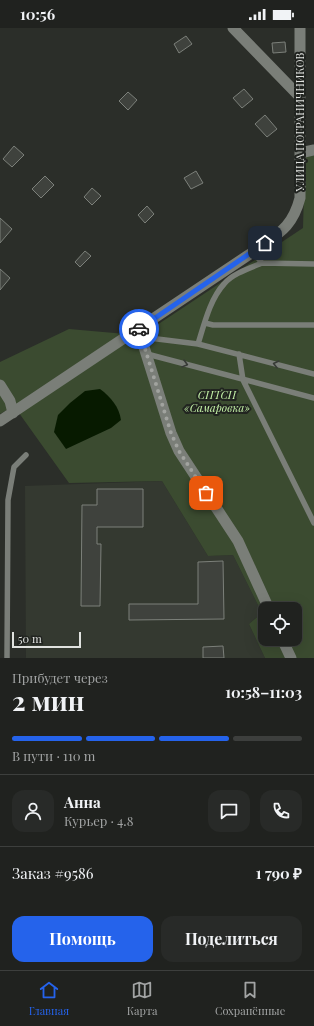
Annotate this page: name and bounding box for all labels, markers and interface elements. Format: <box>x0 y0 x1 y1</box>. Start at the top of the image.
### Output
text: 10:56 <box>20 4 55 24</box>
street label: УЛИЦА ПОГРАНИЧНИКОВ <box>292 52 307 192</box>
pin <box>248 226 282 260</box>
icon: home <box>254 232 276 254</box>
courier <box>119 309 159 349</box>
icon: car <box>128 318 150 340</box>
one-way arrow <box>181 359 188 368</box>
one-way arrow <box>273 360 280 369</box>
park label: СНТСН «Самаровка» <box>184 387 250 415</box>
pin <box>189 476 223 510</box>
icon: bag <box>195 482 217 504</box>
map controls <box>258 602 302 646</box>
button: locate <box>258 602 302 646</box>
scale bar <box>12 630 81 649</box>
text: 50 m <box>18 631 42 646</box>
text: Прибудет через <box>12 669 108 686</box>
text: 10:58–11:03 <box>225 682 302 702</box>
text: 2 мин <box>12 683 84 718</box>
text: В пути · 110 m <box>12 747 95 764</box>
button: person <box>12 790 54 832</box>
button: chat <box>208 790 250 832</box>
button: phone <box>260 790 302 832</box>
text: Анна <box>64 792 101 812</box>
text: Курьер · 4.8 <box>64 812 133 829</box>
text: Заказ #9586 <box>12 863 93 883</box>
text: 1 790 ₽ <box>256 863 302 883</box>
button: Помощь <box>12 916 153 962</box>
button: Поделиться <box>161 916 302 962</box>
tab: Главная <box>29 979 69 1018</box>
tab: Карта <box>127 979 158 1018</box>
tab: Сохранённые <box>215 979 285 1018</box>

